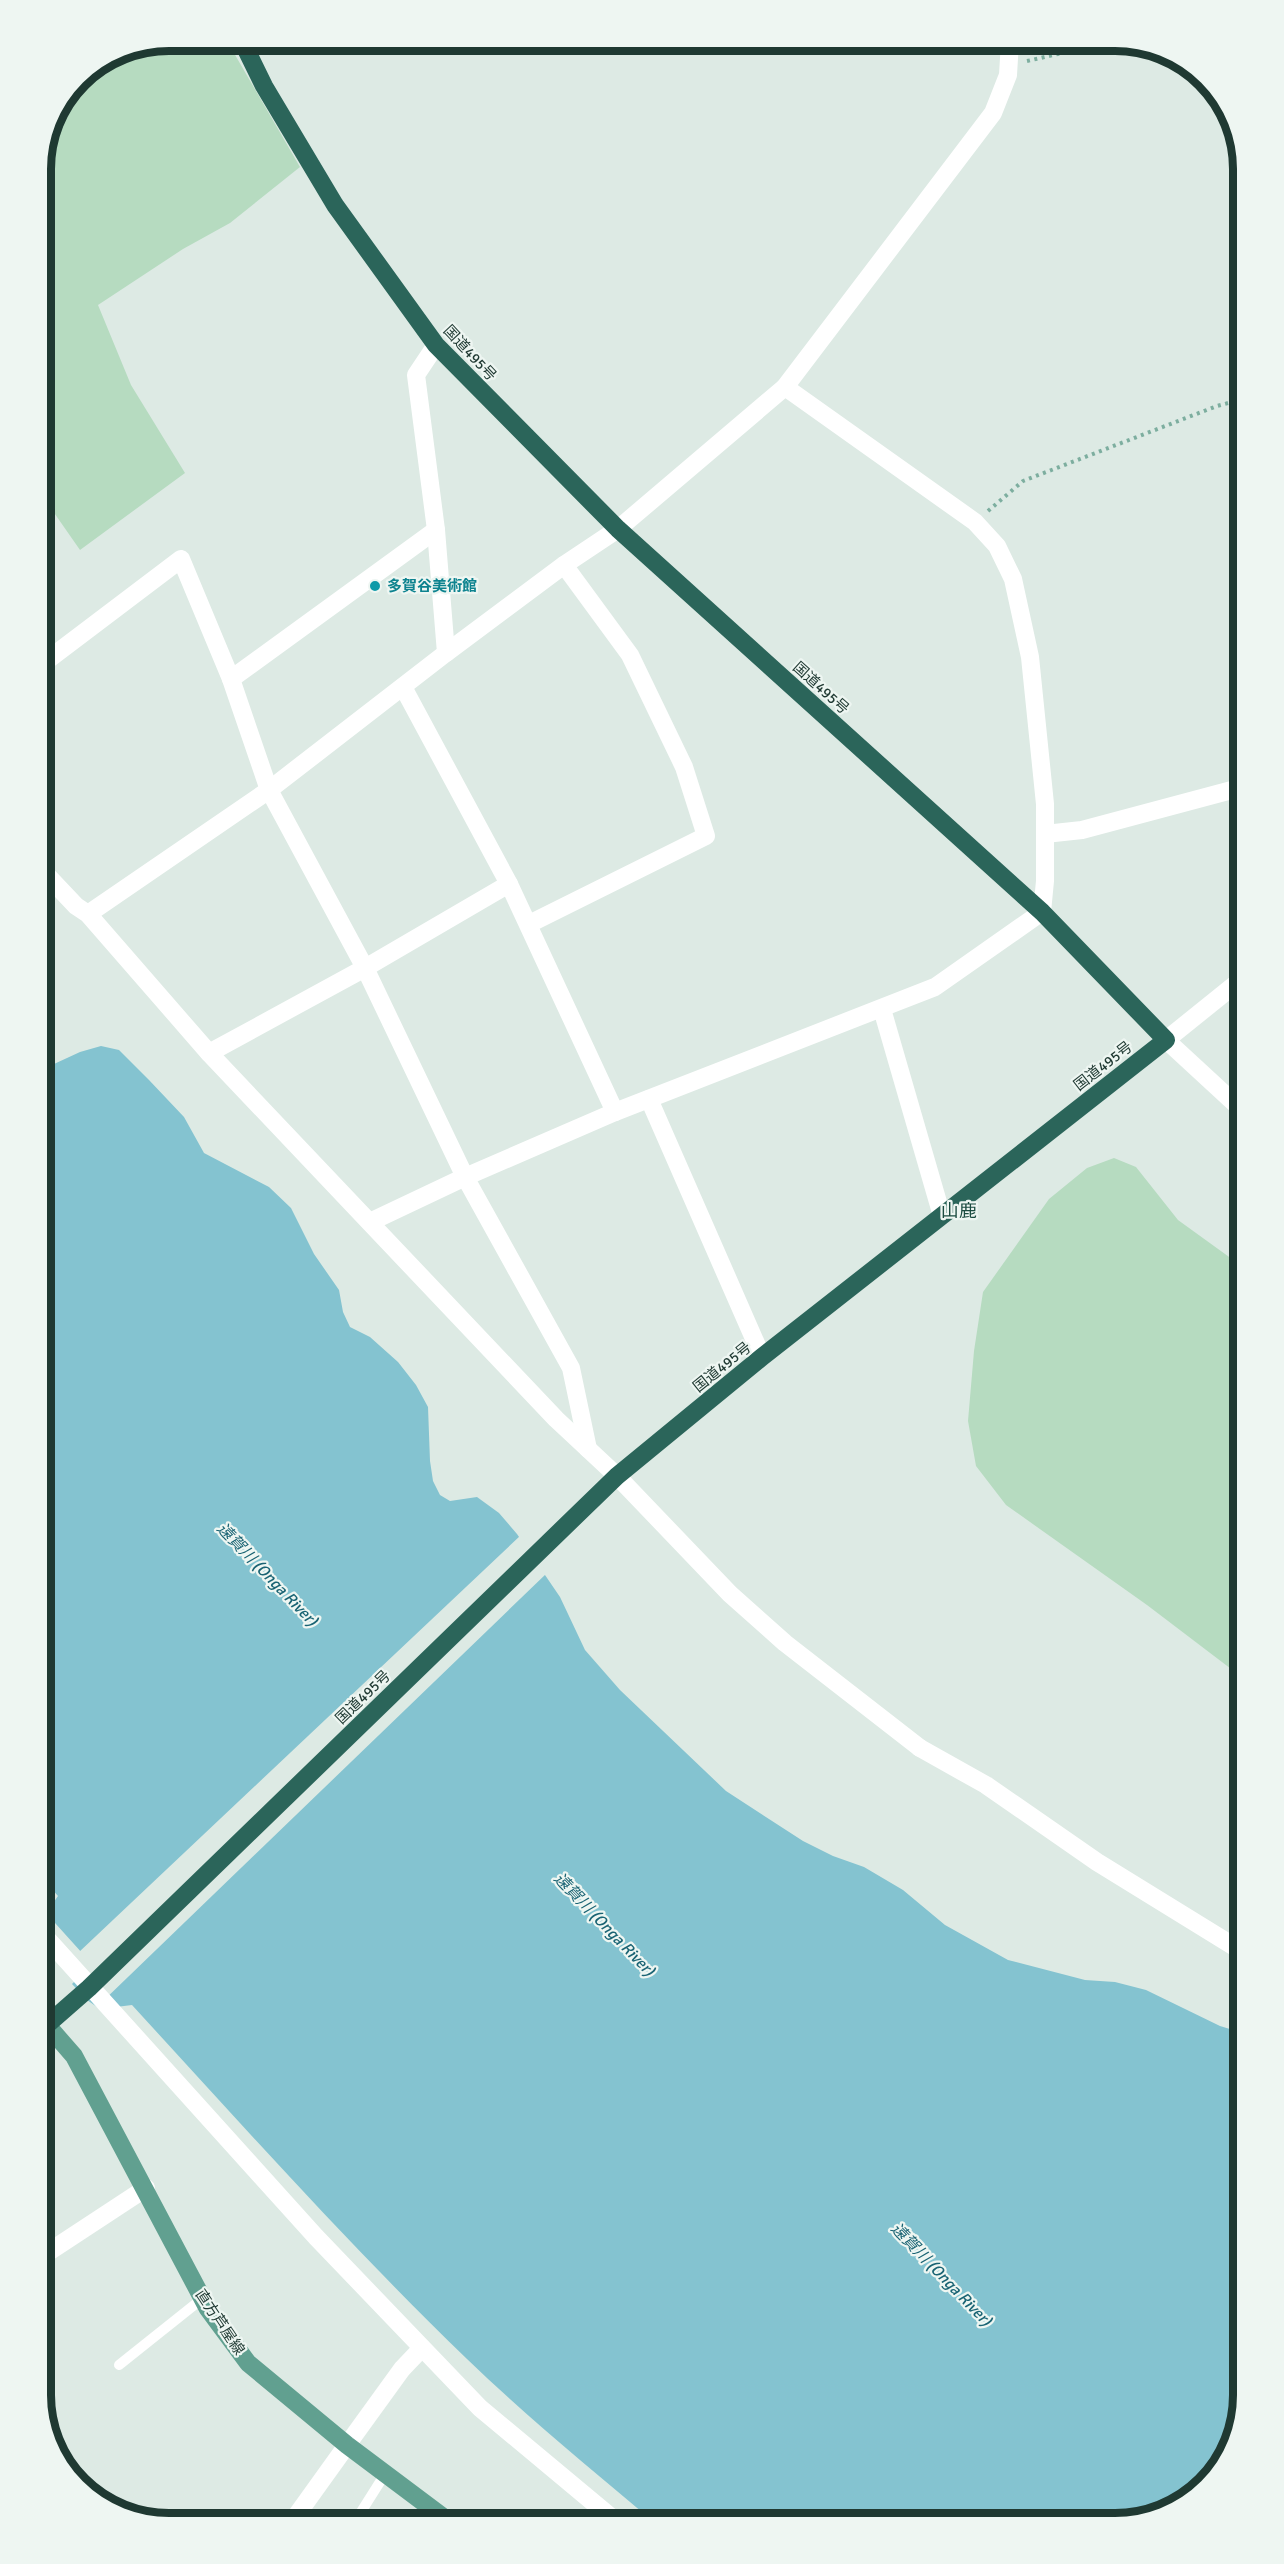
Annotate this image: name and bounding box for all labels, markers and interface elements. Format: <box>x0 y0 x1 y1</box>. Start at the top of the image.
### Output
street label: 国道495号 <box>440 322 500 384</box>
place label: 多賀谷美術館 <box>387 577 477 595</box>
marker: 多賀谷美術館 <box>368 579 382 593</box>
street label: 国道495号 <box>789 658 853 718</box>
street label: 国道495号 <box>1070 1038 1136 1094</box>
district label: 山鹿 <box>941 1200 977 1222</box>
street label: 国道495号 <box>689 1338 755 1396</box>
water label: 遠賀川 (Onga River) <box>213 1519 322 1631</box>
street label: 国道495号 <box>332 1666 394 1728</box>
water label: 遠賀川 (Onga River) <box>550 1869 659 1981</box>
water label: 遠賀川 (Onga River) <box>887 2219 996 2331</box>
street label: 直方芦屋線 <box>192 2286 248 2358</box>

